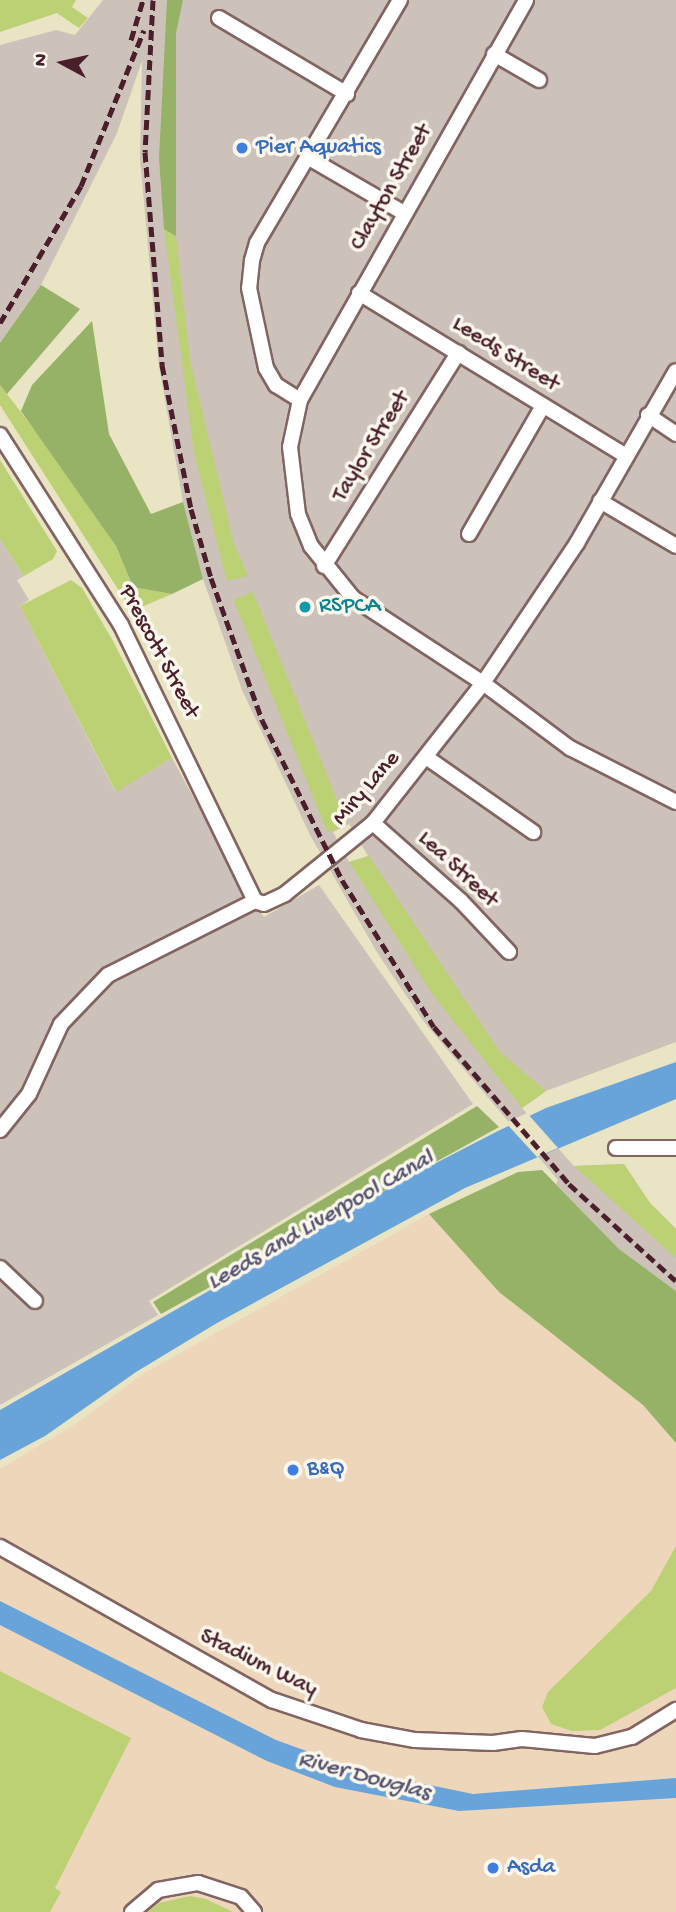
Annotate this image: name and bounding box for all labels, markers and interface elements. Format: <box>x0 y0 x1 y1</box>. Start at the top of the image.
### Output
north arrow <box>28 28 98 98</box>
text: N <box>29 52 54 68</box>
street label: Clayton Street <box>345 120 439 256</box>
place label: Pier Aquatics <box>256 134 381 162</box>
marker: Pier Aquatics <box>234 140 250 156</box>
street label: Leeds Street <box>446 311 564 399</box>
street label: Taylor Street <box>327 387 417 507</box>
street label: Prescott Street <box>111 581 205 723</box>
place label: RSPCA <box>319 593 380 621</box>
marker: RSPCA <box>297 599 313 615</box>
street label: Miry Lane <box>327 746 407 832</box>
street label: Lea Street <box>411 826 503 914</box>
water label: Leeds and Liverpool Canal <box>203 1145 439 1297</box>
place label: B&Q <box>307 1456 345 1484</box>
marker: B&Q <box>285 1462 301 1478</box>
street label: Stadium Way <box>195 1624 321 1704</box>
water label: River Douglas <box>295 1746 433 1808</box>
place label: Asda <box>507 1854 555 1882</box>
marker: Asda <box>485 1860 501 1876</box>

